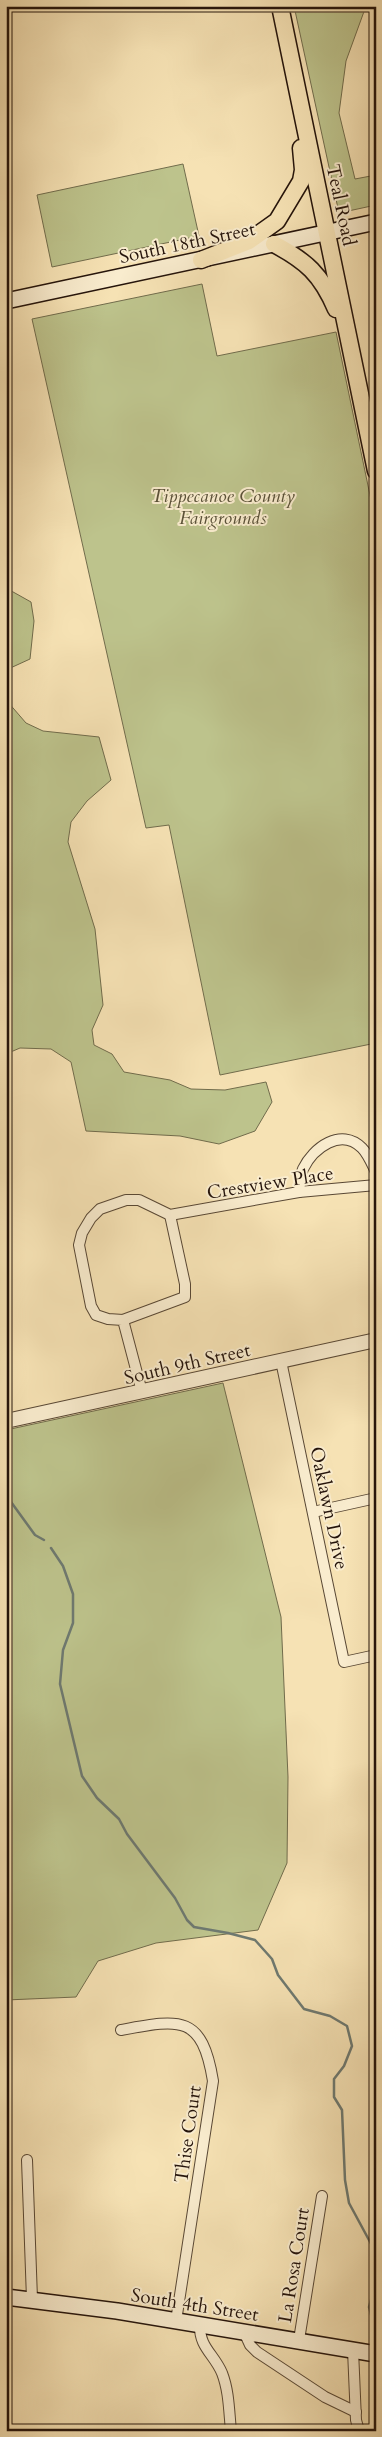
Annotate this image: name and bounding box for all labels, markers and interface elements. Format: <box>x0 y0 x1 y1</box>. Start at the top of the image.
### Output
street label: Teal Road <box>320 162 362 248</box>
street label: South 18th Street <box>117 216 258 270</box>
park label: Tippecanoe County Fairgrounds <box>151 483 295 531</box>
street label: Crestview Place <box>205 1160 335 1206</box>
street label: South 9th Street <box>122 1337 253 1391</box>
street label: Oaklawn Drive <box>303 1444 355 1572</box>
street label: Thise Court <box>168 2084 208 2184</box>
street label: La Rosa Court <box>272 2206 316 2325</box>
street label: South 4th Street <box>129 2282 260 2328</box>

